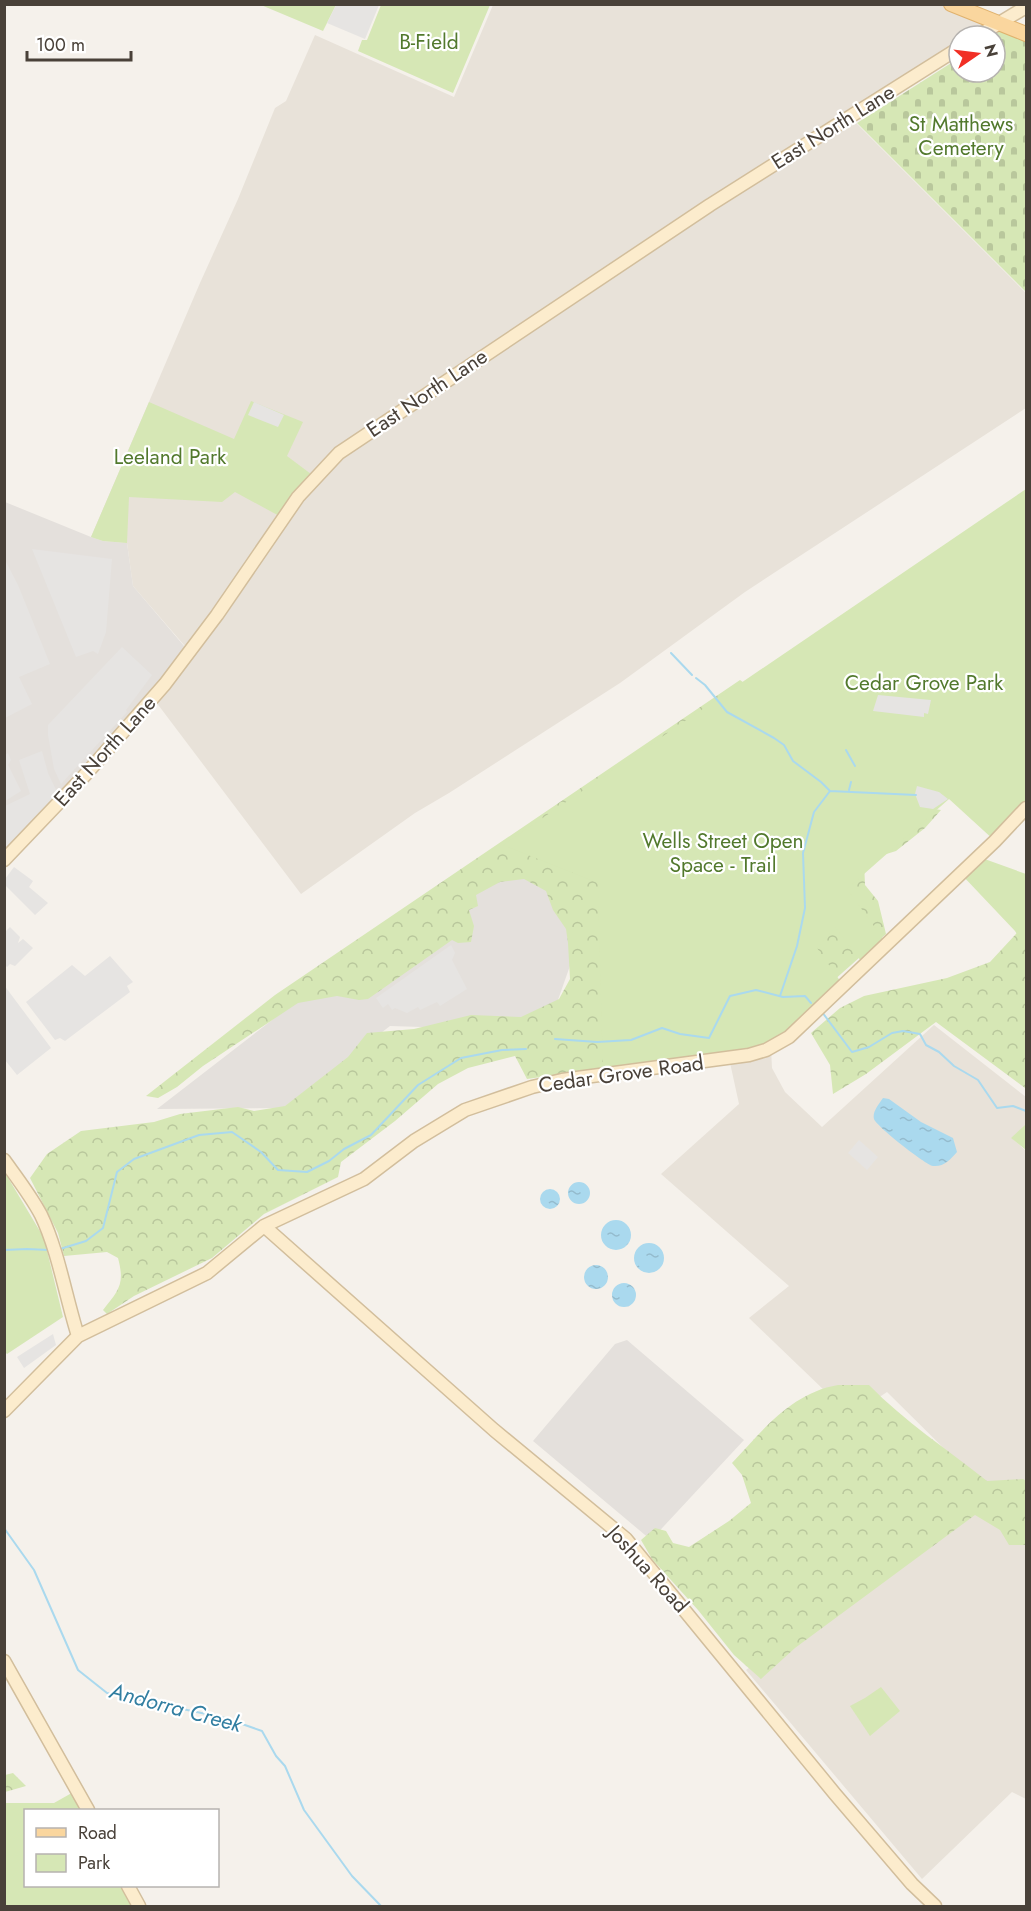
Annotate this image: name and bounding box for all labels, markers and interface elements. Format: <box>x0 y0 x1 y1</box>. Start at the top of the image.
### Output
scale bar <box>27 24 130 62</box>
north arrow <box>947 24 1007 84</box>
park label: B-Field <box>399 27 459 57</box>
text: 100 m <box>36 32 85 58</box>
text: N <box>978 42 1004 59</box>
street label: East North Lane <box>766 77 901 177</box>
park label: St Matthews Cemetery <box>909 109 1013 163</box>
street label: East North Lane <box>361 341 494 445</box>
park label: Leeland Park <box>114 442 227 472</box>
park label: Cedar Grove Park <box>845 668 1004 698</box>
street label: East North Lane <box>47 689 163 813</box>
park label: Wells Street Open Space - Trail <box>642 826 804 880</box>
street label: Cedar Grove Road <box>537 1048 705 1100</box>
street label: Joshua Road <box>598 1516 696 1619</box>
water label: Andorra Creek <box>105 1674 247 1740</box>
legend <box>24 1809 219 1887</box>
text: Road <box>78 1820 117 1846</box>
text: Park <box>78 1850 110 1876</box>

